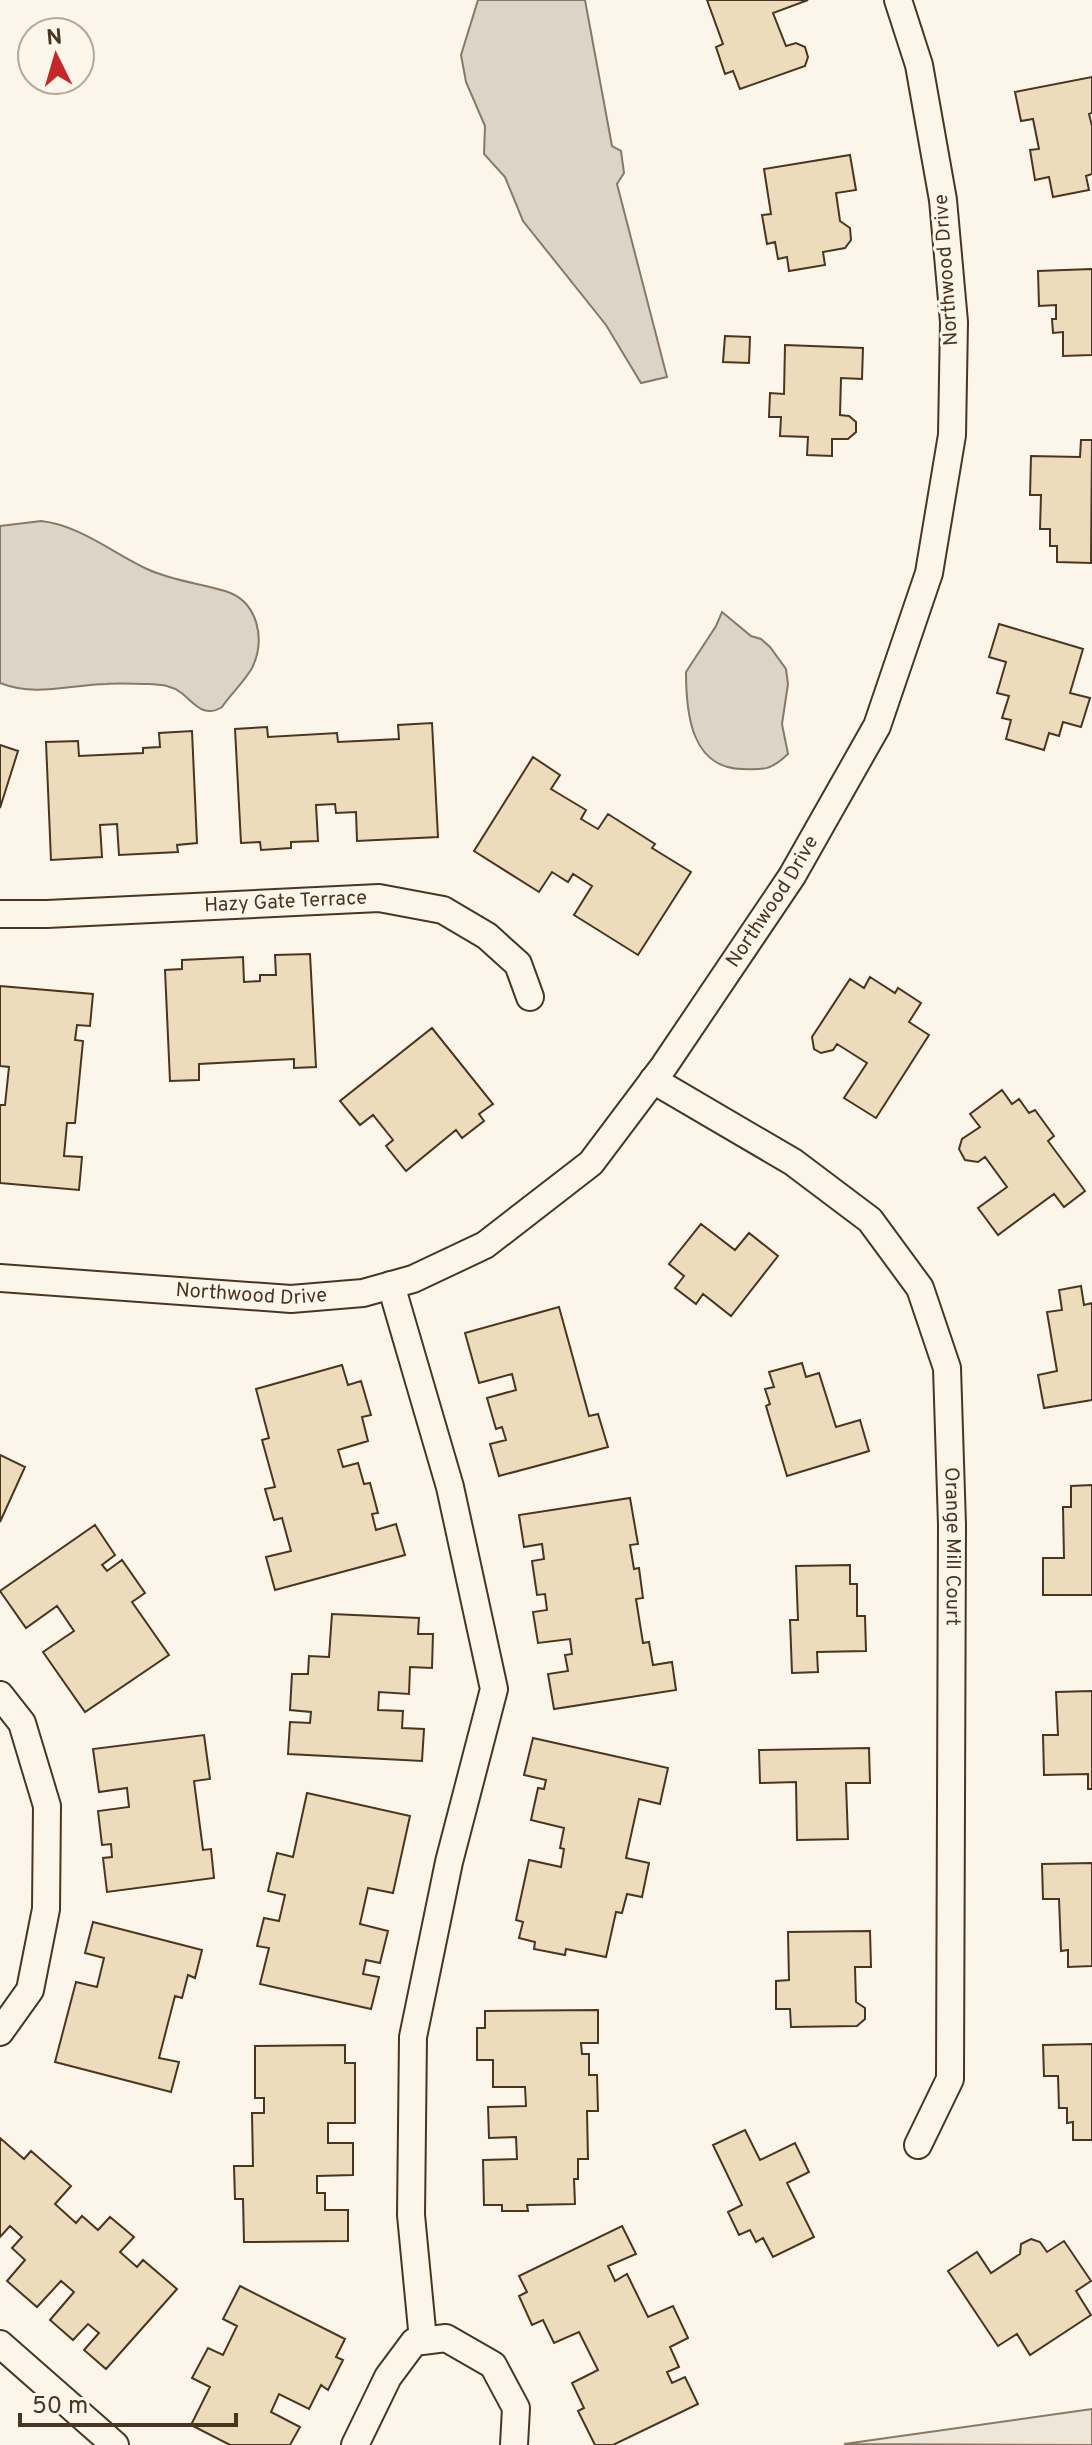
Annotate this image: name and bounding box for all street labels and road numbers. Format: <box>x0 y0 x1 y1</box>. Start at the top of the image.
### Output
street label: Northwood Drive <box>929 193 965 347</box>
street label: Northwood Drive <box>721 831 825 973</box>
street label: Hazy Gate Terrace <box>204 886 368 919</box>
street label: Northwood Drive <box>175 1278 328 1312</box>
street label: Orange Mill Court <box>937 1467 965 1626</box>

